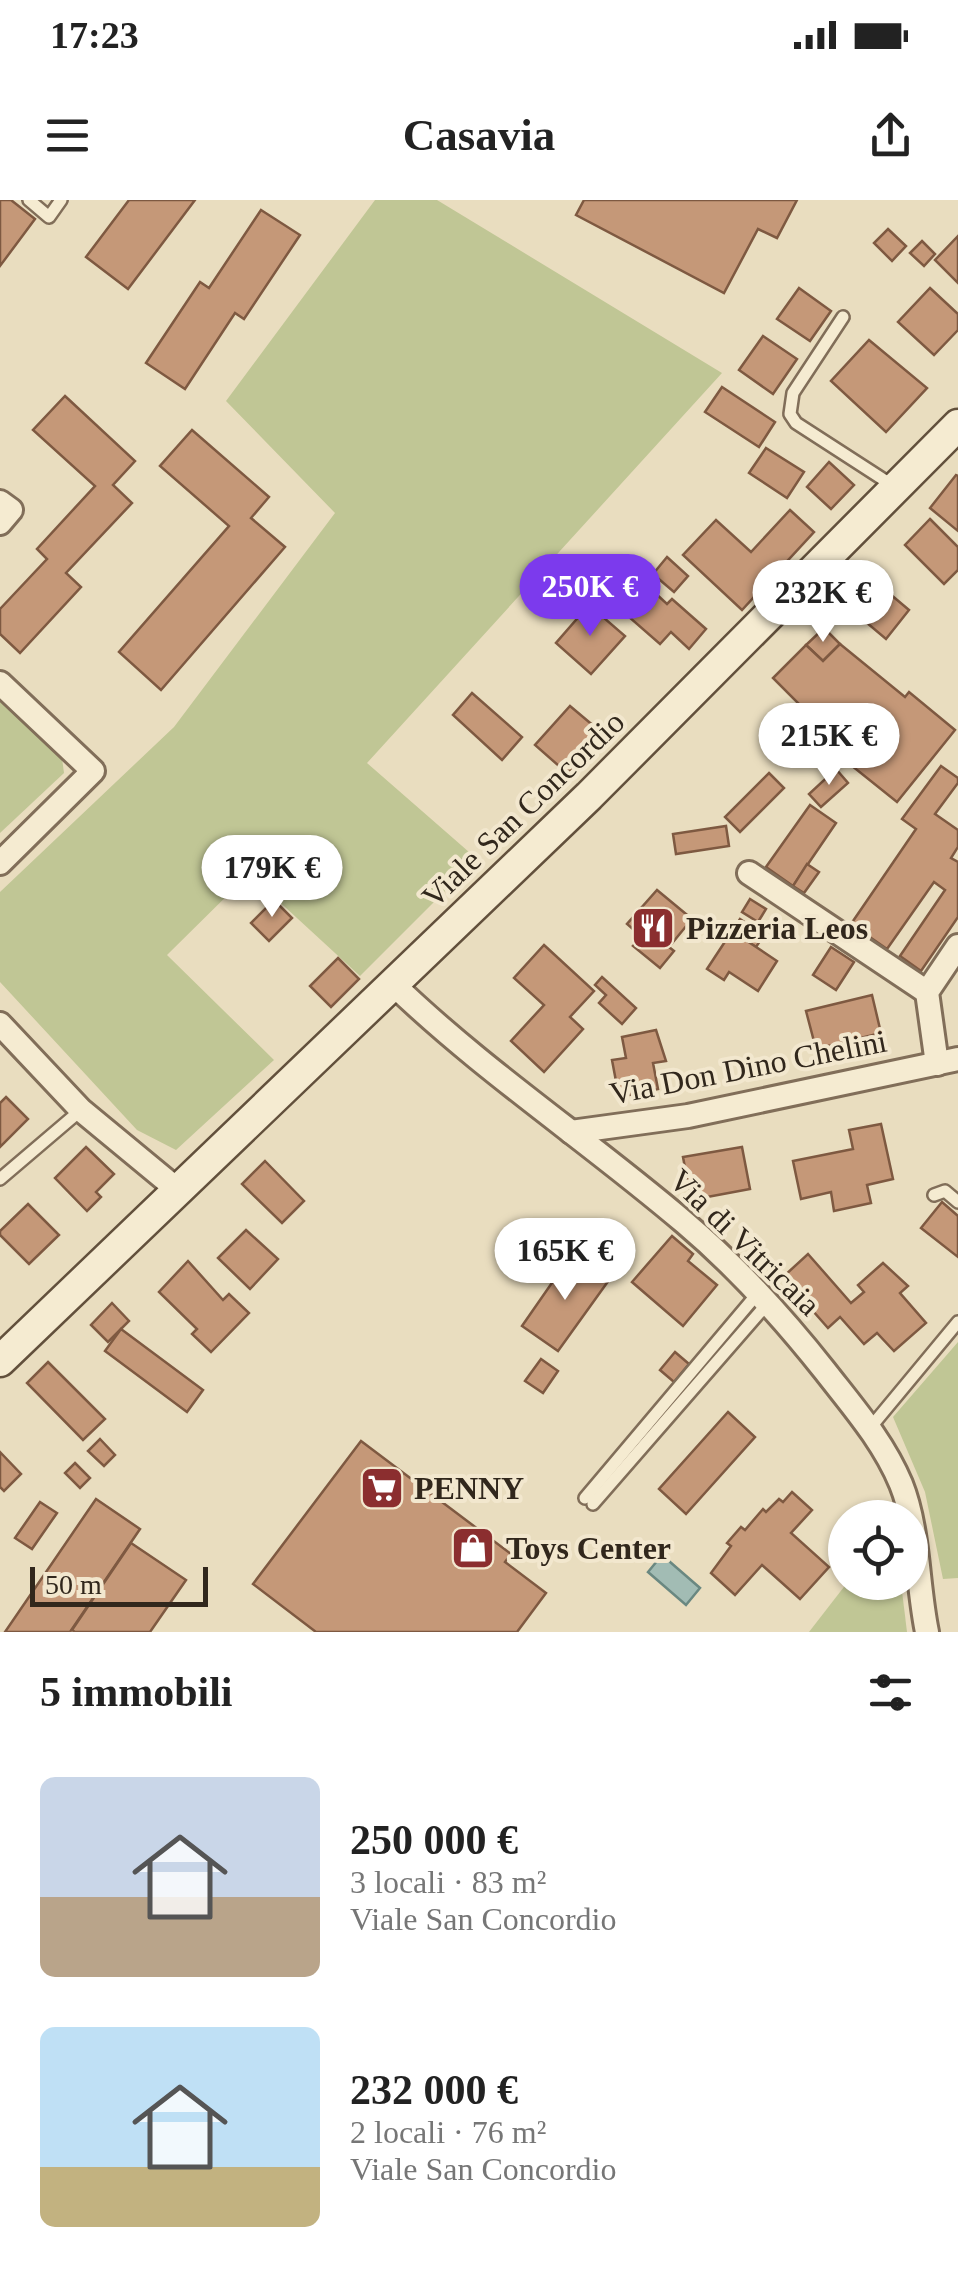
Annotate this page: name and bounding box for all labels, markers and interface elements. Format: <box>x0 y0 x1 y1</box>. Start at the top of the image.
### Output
text: 17:23 <box>50 14 139 56</box>
icon: menu <box>40 108 95 163</box>
icon: share <box>863 108 918 163</box>
text: Casavia <box>403 110 555 160</box>
pin: 250K € <box>509 554 671 639</box>
pin: 232K € <box>742 560 904 645</box>
text: 250K € <box>542 568 638 604</box>
text: 232K € <box>775 574 871 610</box>
street label: Viale San Concordio <box>415 703 631 915</box>
pin: 215K € <box>748 703 910 788</box>
text: 215K € <box>781 717 877 753</box>
pin: 179K € <box>191 835 353 920</box>
text: 179K € <box>224 849 320 885</box>
restaurant icon: Pizzeria Leos <box>630 905 676 951</box>
place label: Pizzeria Leos <box>686 910 868 946</box>
street label: Via Don Dino Chelini <box>606 1022 890 1112</box>
street label: Via di Vitricaia <box>663 1161 827 1323</box>
pin: 165K € <box>484 1218 646 1303</box>
text: 165K € <box>517 1232 613 1268</box>
supermarket icon: PENNY <box>359 1465 405 1511</box>
place label: PENNY <box>414 1470 524 1506</box>
map controls <box>828 1500 928 1600</box>
button: locate <box>828 1500 928 1600</box>
shop icon: Toys Center <box>450 1525 496 1571</box>
place label: Toys Center <box>506 1530 671 1566</box>
scale bar <box>30 1562 208 1606</box>
text: 50 m <box>45 1569 102 1600</box>
icon: filters <box>863 1665 918 1720</box>
text: 5 immobili <box>40 1669 233 1715</box>
icon: home <box>120 1817 240 1937</box>
text: 250 000 € <box>350 1817 518 1863</box>
text: 3 locali · 83 m² <box>350 1864 546 1900</box>
text: Viale San Concordio <box>350 1901 616 1937</box>
icon: home <box>120 2067 240 2187</box>
text: 232 000 € <box>350 2067 518 2113</box>
text: 2 locali · 76 m² <box>350 2114 546 2150</box>
text: Viale San Concordio <box>350 2151 616 2187</box>

